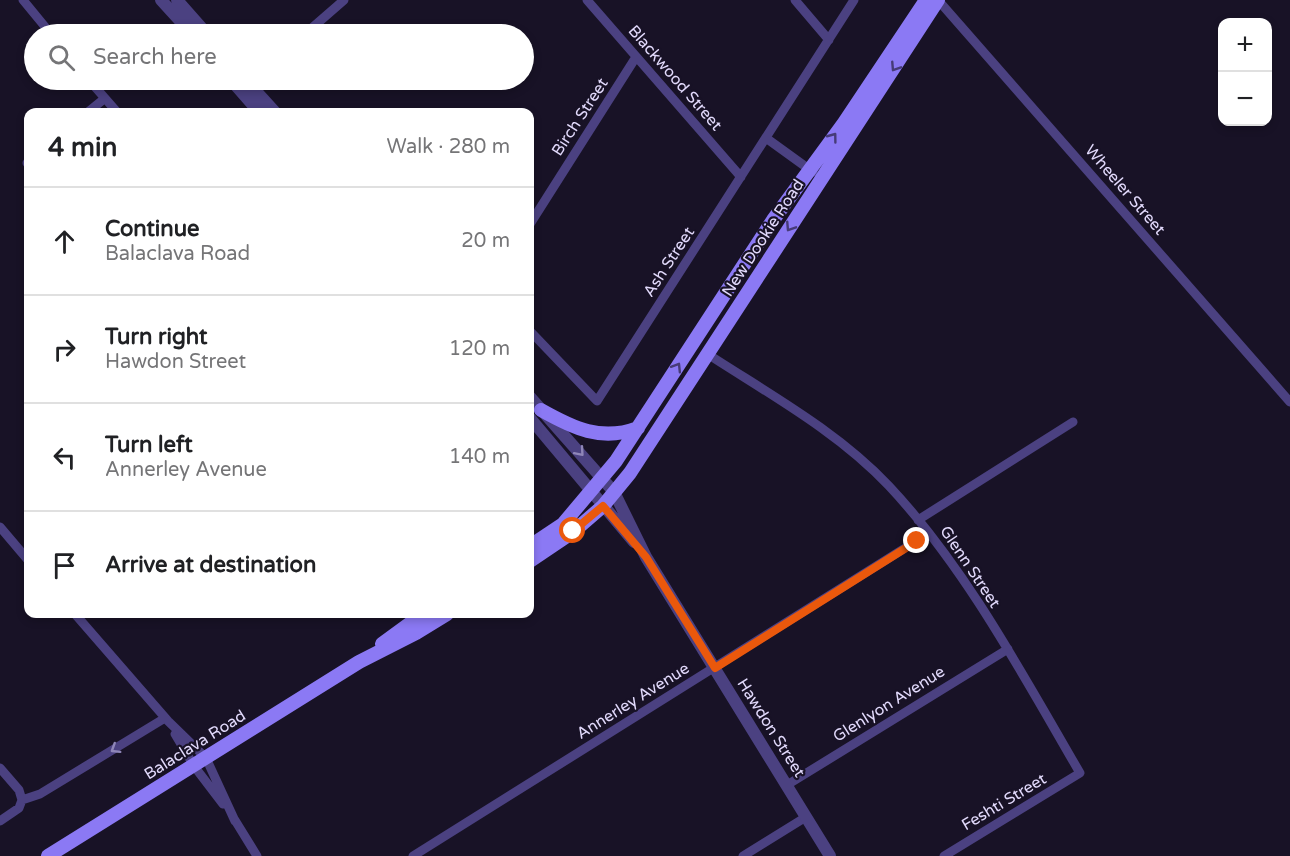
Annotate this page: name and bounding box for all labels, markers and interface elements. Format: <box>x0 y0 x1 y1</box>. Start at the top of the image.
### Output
map controls <box>1218 18 1272 126</box>
button: + <box>1218 18 1272 72</box>
street label: Blackwood Street <box>624 21 726 135</box>
search box <box>24 24 534 90</box>
icon: search <box>45 41 78 74</box>
text: Search here <box>93 44 217 70</box>
one-way arrow <box>891 60 902 71</box>
button: − <box>1218 72 1272 126</box>
street label: Birch Street <box>547 74 613 160</box>
text: 4 min <box>48 132 117 163</box>
one-way arrow <box>826 132 837 143</box>
text: Walk · 280 m <box>387 135 510 159</box>
street label: Wheeler Street <box>1080 141 1170 239</box>
street label: New Dookie Road <box>718 176 808 300</box>
text: Continue <box>105 216 200 242</box>
one-way arrow <box>786 220 797 231</box>
street label: Ash Street <box>639 223 699 301</box>
icon: ahead <box>48 225 81 258</box>
text: 20 m <box>461 229 510 253</box>
text: Balaclava Road <box>105 242 250 266</box>
text: Turn right <box>105 324 207 350</box>
icon: right <box>48 333 81 366</box>
text: 120 m <box>449 337 510 361</box>
text: Hawdon Street <box>105 350 246 374</box>
one-way arrow <box>669 363 680 374</box>
text: Turn left <box>105 432 193 458</box>
icon: left <box>48 441 81 474</box>
text: 140 m <box>449 445 510 469</box>
one-way arrow <box>573 445 584 456</box>
text: Annerley Avenue <box>105 458 267 482</box>
route start <box>559 517 585 543</box>
street label: Glenn Street <box>935 522 1005 612</box>
route end <box>903 527 929 553</box>
icon: arrive <box>48 549 81 582</box>
text: Arrive at destination <box>105 552 316 578</box>
street label: Annerley Avenue <box>573 658 693 744</box>
street label: Glenlyon Avenue <box>829 662 949 746</box>
street label: Hawdon Street <box>733 675 809 781</box>
street label: Balaclava Road <box>140 706 250 784</box>
one-way arrow <box>111 741 121 753</box>
street label: Feshti Street <box>958 769 1050 835</box>

